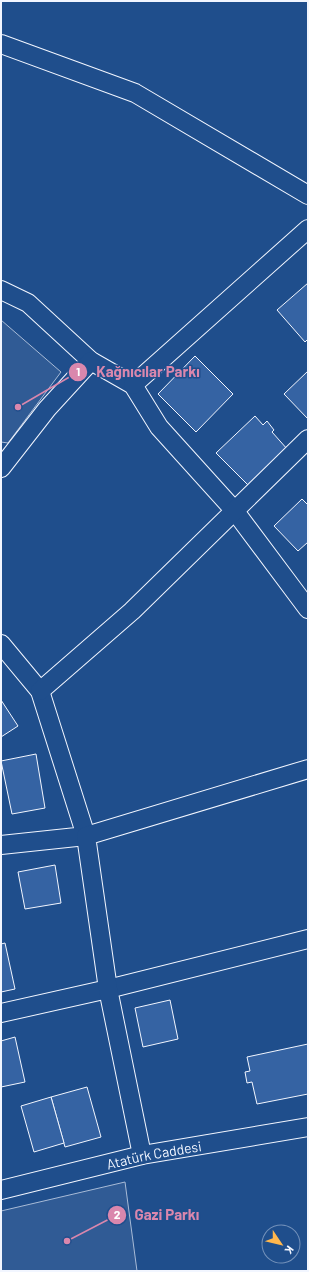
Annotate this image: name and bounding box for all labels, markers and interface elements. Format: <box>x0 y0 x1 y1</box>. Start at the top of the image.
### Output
callout: Kağnıcılar Parkı <box>68 358 208 385</box>
text: Kağnıcılar Parkı <box>96 362 200 380</box>
text: 1 <box>76 364 80 378</box>
street label: Atatürk Caddesi <box>104 1137 203 1172</box>
callout: Gazi Parkı <box>107 1201 208 1228</box>
text: Gazi Parkı <box>135 1205 199 1223</box>
text: 2 <box>114 1207 121 1221</box>
north arrow <box>261 1224 301 1264</box>
text: K <box>282 1243 297 1257</box>

